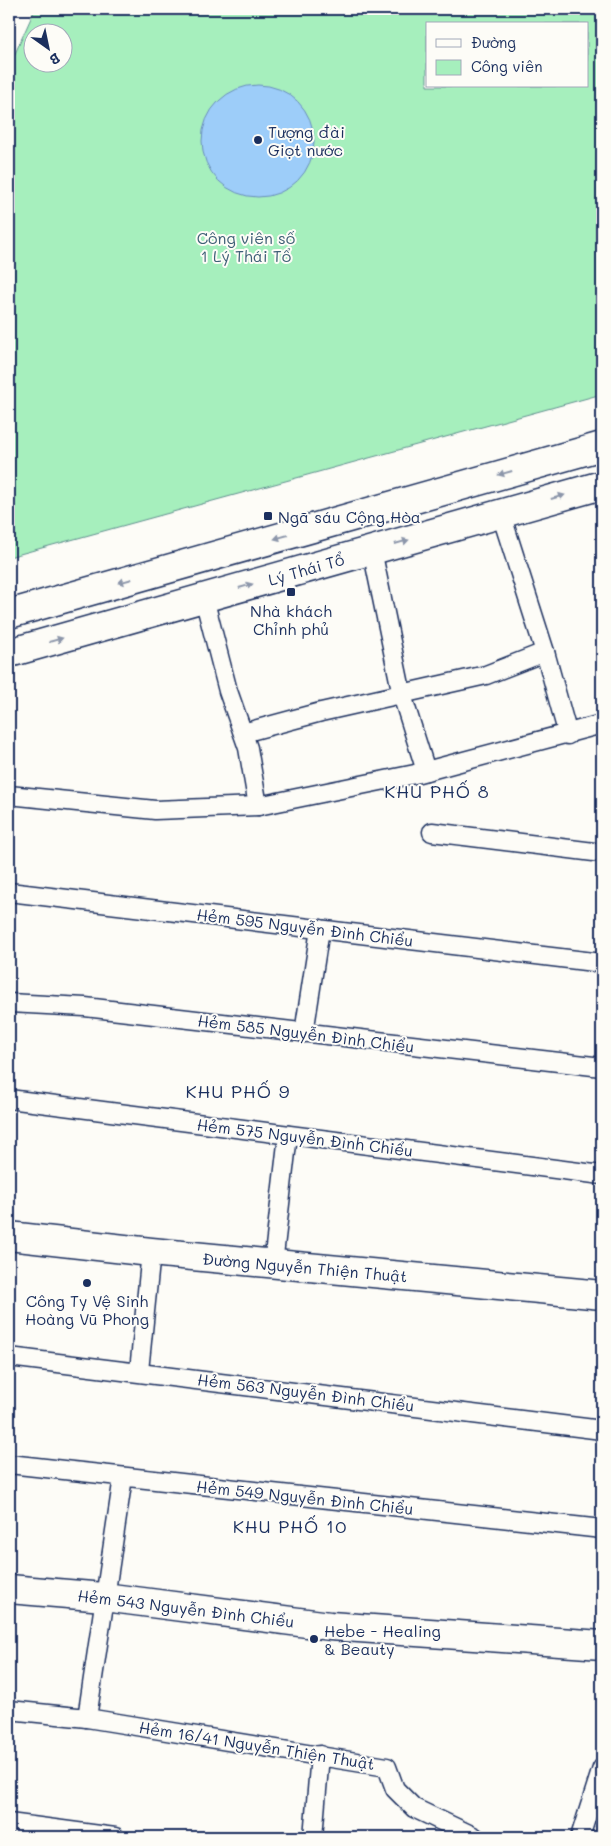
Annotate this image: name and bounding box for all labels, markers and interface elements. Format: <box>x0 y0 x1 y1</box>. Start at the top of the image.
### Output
north arrow <box>22 22 72 72</box>
legend <box>426 22 588 88</box>
text: Đường <box>471 32 516 52</box>
text: B <box>46 49 64 70</box>
text: Công viên <box>471 56 543 76</box>
place label: Tượng đài Giọt nước <box>268 121 345 160</box>
marker: Tượng đài Giọt nước <box>252 134 264 146</box>
park label: Công viên số 1 Lý Thái Tổ <box>197 227 295 266</box>
one-way arrow <box>497 470 512 478</box>
one-way arrow <box>551 493 566 501</box>
place label: Ngã sáu Cộng Hòa <box>278 506 421 527</box>
marker: Ngã sáu Cộng Hòa <box>262 510 274 522</box>
one-way arrow <box>274 533 289 541</box>
one-way arrow <box>394 537 409 545</box>
street label: Lý Thái Tổ <box>266 548 346 590</box>
one-way arrow <box>117 577 132 585</box>
one-way arrow <box>238 582 253 590</box>
marker: Nhà khách Chỉnh phủ <box>285 586 297 598</box>
place label: Nhà khách Chỉnh phủ <box>250 600 332 639</box>
one-way arrow <box>48 636 63 644</box>
district label: KHU PHỐ 8 <box>384 779 490 803</box>
street label: Hẻm 595 Nguyễn Ðình Chiểu <box>195 903 415 951</box>
street label: Hẻm 585 Nguyễn Ðình Chiểu <box>196 1009 416 1057</box>
district label: KHU PHỐ 9 <box>185 1079 291 1103</box>
street label: Hẻm 575 Nguyễn Ðình Chiểu <box>196 1113 414 1161</box>
street label: Đường Nguyễn Thiện Thuật <box>202 1248 408 1286</box>
marker: Công Ty Vệ Sinh Hoàng Vũ Phong <box>81 1277 93 1289</box>
place label: Công Ty Vệ Sinh Hoàng Vũ Phong <box>25 1290 149 1329</box>
street label: Hẻm 563 Nguyễn Ðình Chiểu <box>196 1368 416 1416</box>
street label: Hẻm 549 Nguyễn Ðình Chiểu <box>195 1475 415 1519</box>
district label: KHU PHỐ 10 <box>233 1514 347 1538</box>
street label: Hẻm 543 Nguyễn Ðình Chiểu <box>77 1584 295 1632</box>
place label: Hebe - Healing & Beauty <box>324 1620 441 1659</box>
marker: Hebe - Healing & Beauty <box>308 1633 320 1645</box>
street label: Hẻm 16/41 Nguyễn Thiện Thuật <box>138 1716 376 1774</box>

